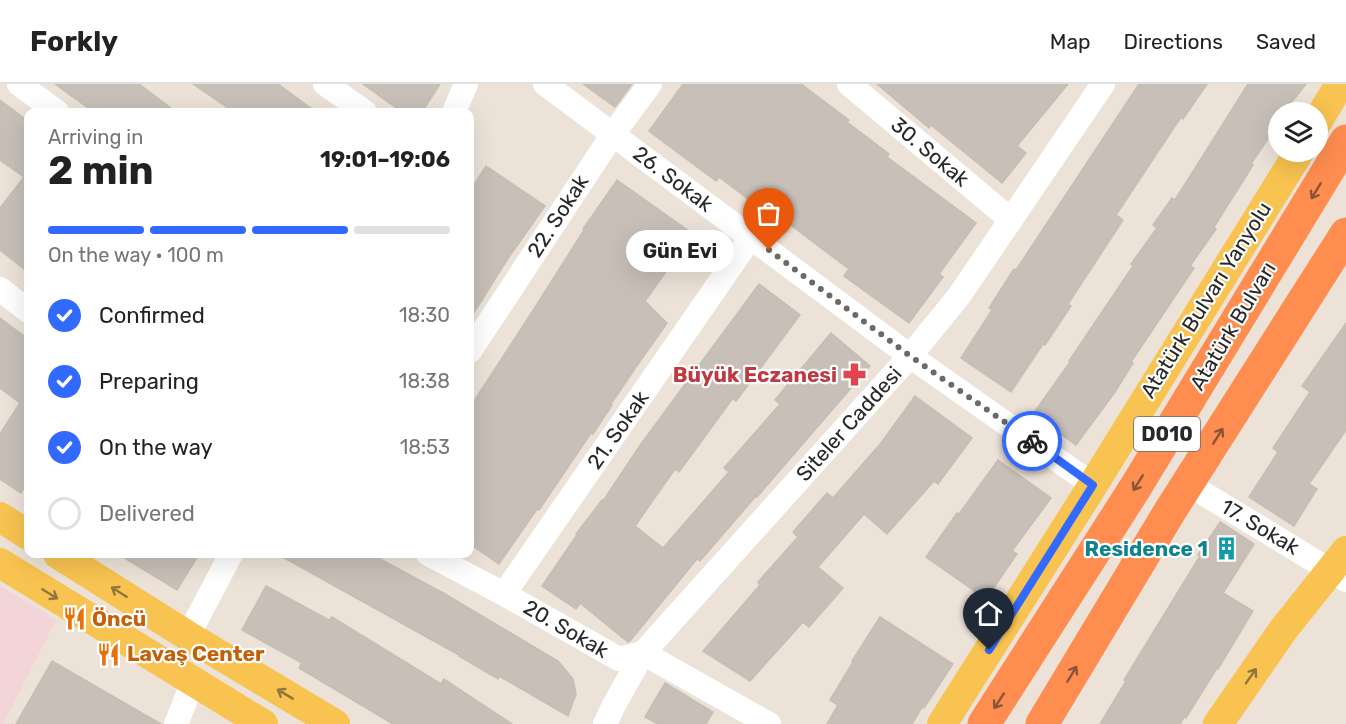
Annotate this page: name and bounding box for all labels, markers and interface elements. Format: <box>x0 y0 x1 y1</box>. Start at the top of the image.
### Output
text: Forkly <box>30 25 118 58</box>
text: Map <box>1050 29 1091 54</box>
text: Directions <box>1124 29 1223 54</box>
text: Saved <box>1256 29 1316 54</box>
map controls <box>1268 102 1328 162</box>
button: layers <box>1268 102 1328 162</box>
street label: 30. Sokak <box>886 112 975 192</box>
text: Arriving in <box>48 125 143 149</box>
street label: 26. Sokak <box>628 140 718 217</box>
text: 19:01–19:06 <box>320 146 450 173</box>
text: 2 min <box>48 148 154 194</box>
street label: 22. Sokak <box>522 170 594 262</box>
one-way arrow <box>1309 182 1321 199</box>
pin <box>743 188 794 250</box>
icon: bag <box>752 197 785 230</box>
street label: Atatürk Bulvarı Yanyolu <box>1135 197 1277 403</box>
callout: Gün Evi <box>625 229 733 271</box>
text: Gün Evi <box>643 239 717 263</box>
text: On the way · 100 m <box>48 243 224 267</box>
street label: Atatürk Bulvarı <box>1185 257 1281 395</box>
icon: check <box>48 299 81 332</box>
text: Confirmed <box>99 302 205 329</box>
text: 18:30 <box>399 303 450 327</box>
street label: Siteler Caddesi <box>791 361 907 486</box>
place label: Büyük Eczanesi <box>673 362 837 387</box>
pharmacy icon: Büyük Eczanesi <box>842 362 868 388</box>
icon: check <box>48 365 81 398</box>
text: Preparing <box>99 368 199 395</box>
text: 18:38 <box>399 369 450 393</box>
street label: 21. Sokak <box>582 386 654 474</box>
courier <box>1002 411 1062 471</box>
road number: D010 <box>1134 417 1200 451</box>
icon: bike <box>1016 425 1049 458</box>
one-way arrow <box>1212 428 1224 445</box>
icon: check <box>48 431 81 464</box>
text: On the way <box>99 434 213 461</box>
text: 18:53 <box>400 435 450 459</box>
one-way arrow <box>1131 474 1143 491</box>
street label: 17. Sokak <box>1217 493 1304 560</box>
text: Delivered <box>99 500 195 527</box>
place label: Residence 1 <box>1085 536 1208 561</box>
building icon: Residence 1 <box>1213 536 1239 562</box>
one-way arrow <box>111 586 128 598</box>
pin <box>963 588 1014 650</box>
one-way arrow <box>41 589 58 601</box>
street label: 20. Sokak <box>519 594 613 663</box>
icon: home <box>972 597 1005 630</box>
restaurant icon: Öncü <box>61 606 87 632</box>
place label: Öncü <box>92 606 146 631</box>
restaurant icon: Lavaş Center <box>96 641 122 667</box>
place label: Lavaş Center <box>127 641 265 666</box>
one-way arrow <box>1067 666 1079 683</box>
one-way arrow <box>1245 668 1257 685</box>
one-way arrow <box>277 688 294 700</box>
one-way arrow <box>993 692 1005 708</box>

